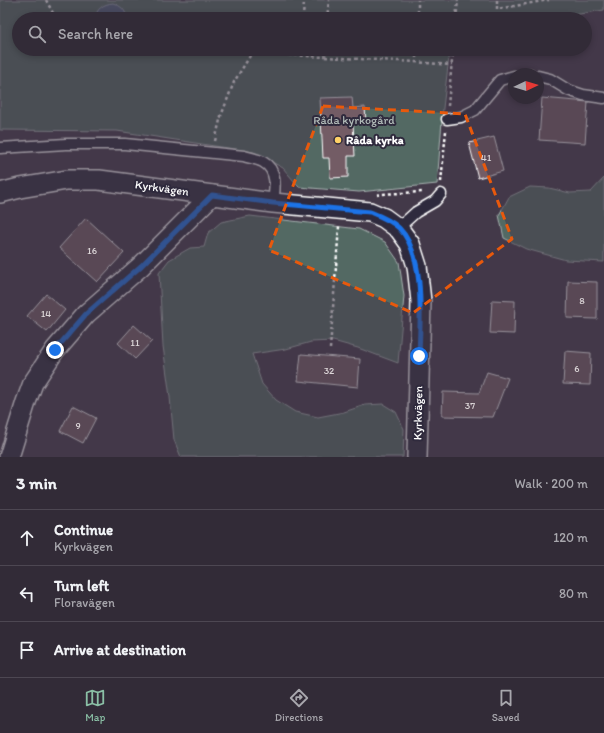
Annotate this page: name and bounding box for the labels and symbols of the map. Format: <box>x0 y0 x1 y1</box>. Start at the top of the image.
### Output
north arrow <box>508 68 544 104</box>
park label: Råda kyrkogård <box>313 113 395 127</box>
place label: Råda kyrka <box>346 133 404 148</box>
marker: Råda kyrka <box>333 135 343 145</box>
house number: 41 <box>481 151 492 164</box>
street label: Kyrkvägen <box>134 177 190 199</box>
house number: 16 <box>87 244 97 257</box>
house number: 8 <box>579 294 585 307</box>
house number: 14 <box>41 307 51 320</box>
house number: 11 <box>130 336 140 349</box>
route end <box>46 341 64 359</box>
route start <box>410 347 428 365</box>
house number: 6 <box>574 362 580 375</box>
house number: 32 <box>324 364 335 377</box>
street label: Kyrkvägen <box>411 386 425 440</box>
house number: 37 <box>465 399 475 412</box>
house number: 9 <box>75 419 81 432</box>

